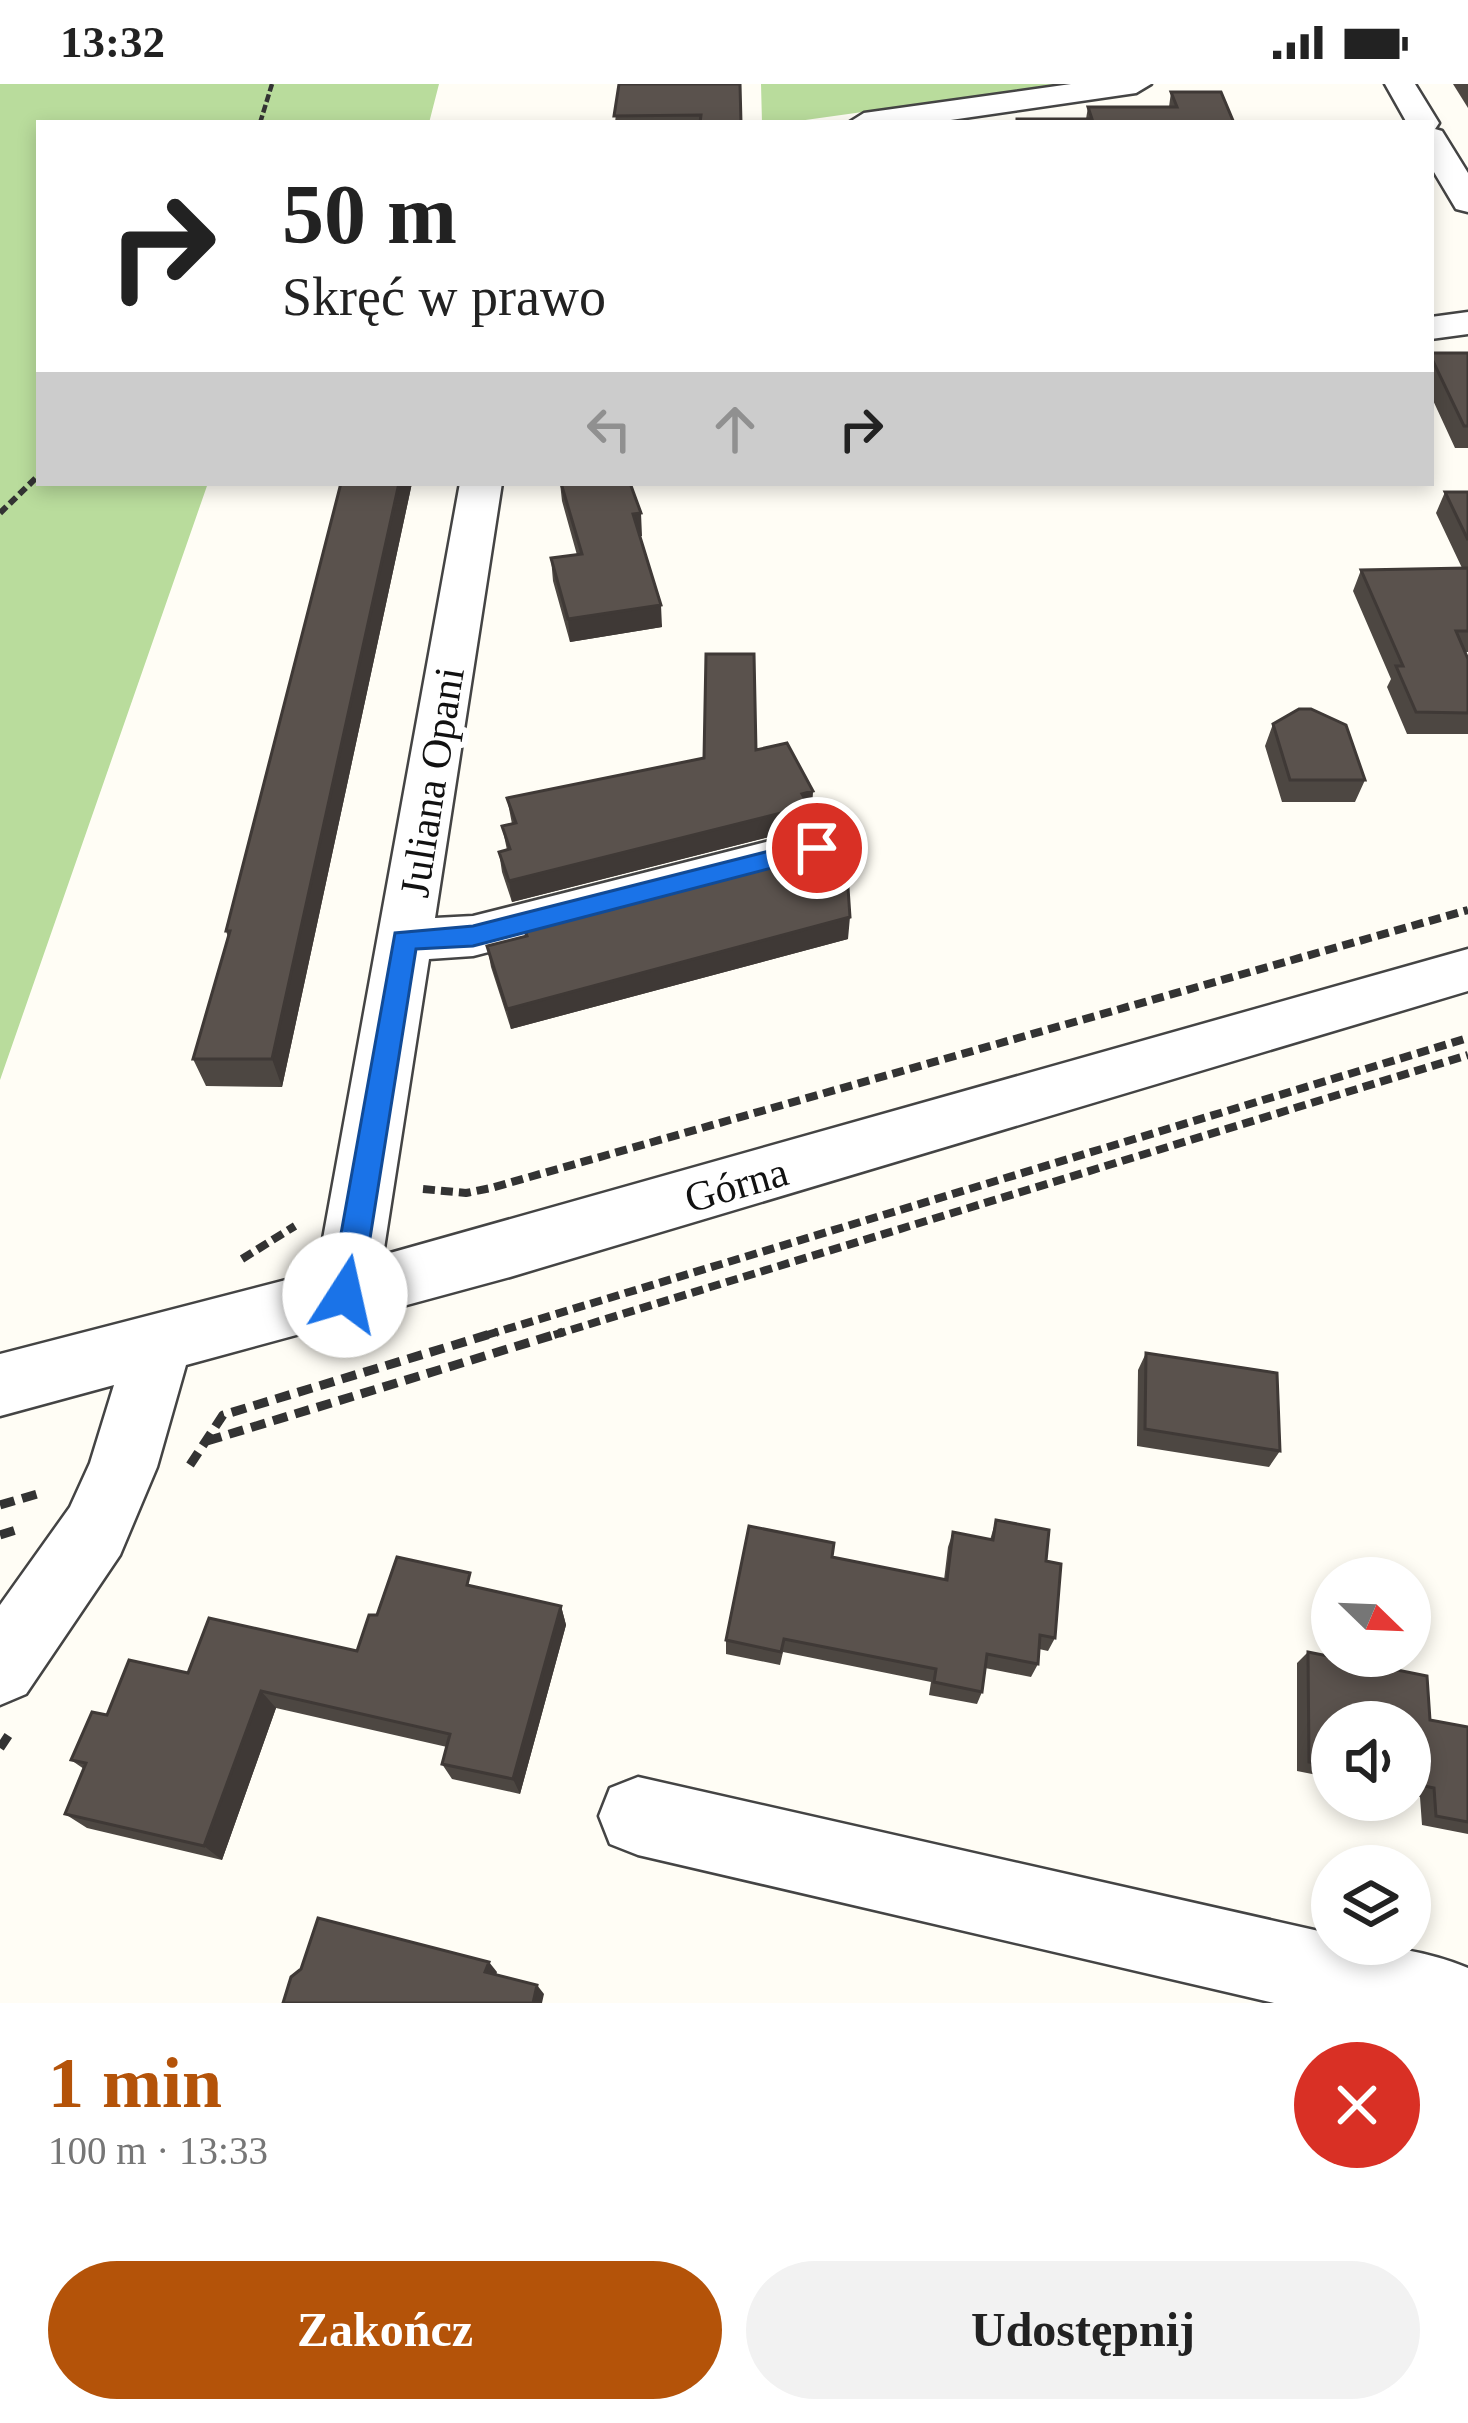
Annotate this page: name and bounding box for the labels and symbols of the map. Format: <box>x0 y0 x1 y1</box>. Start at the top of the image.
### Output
street label: Juliana Opani <box>391 664 473 900</box>
pin <box>766 797 868 899</box>
street label: Górna <box>679 1148 793 1222</box>
position arrow <box>282 1232 408 1358</box>
north arrow <box>1311 1557 1431 1677</box>

